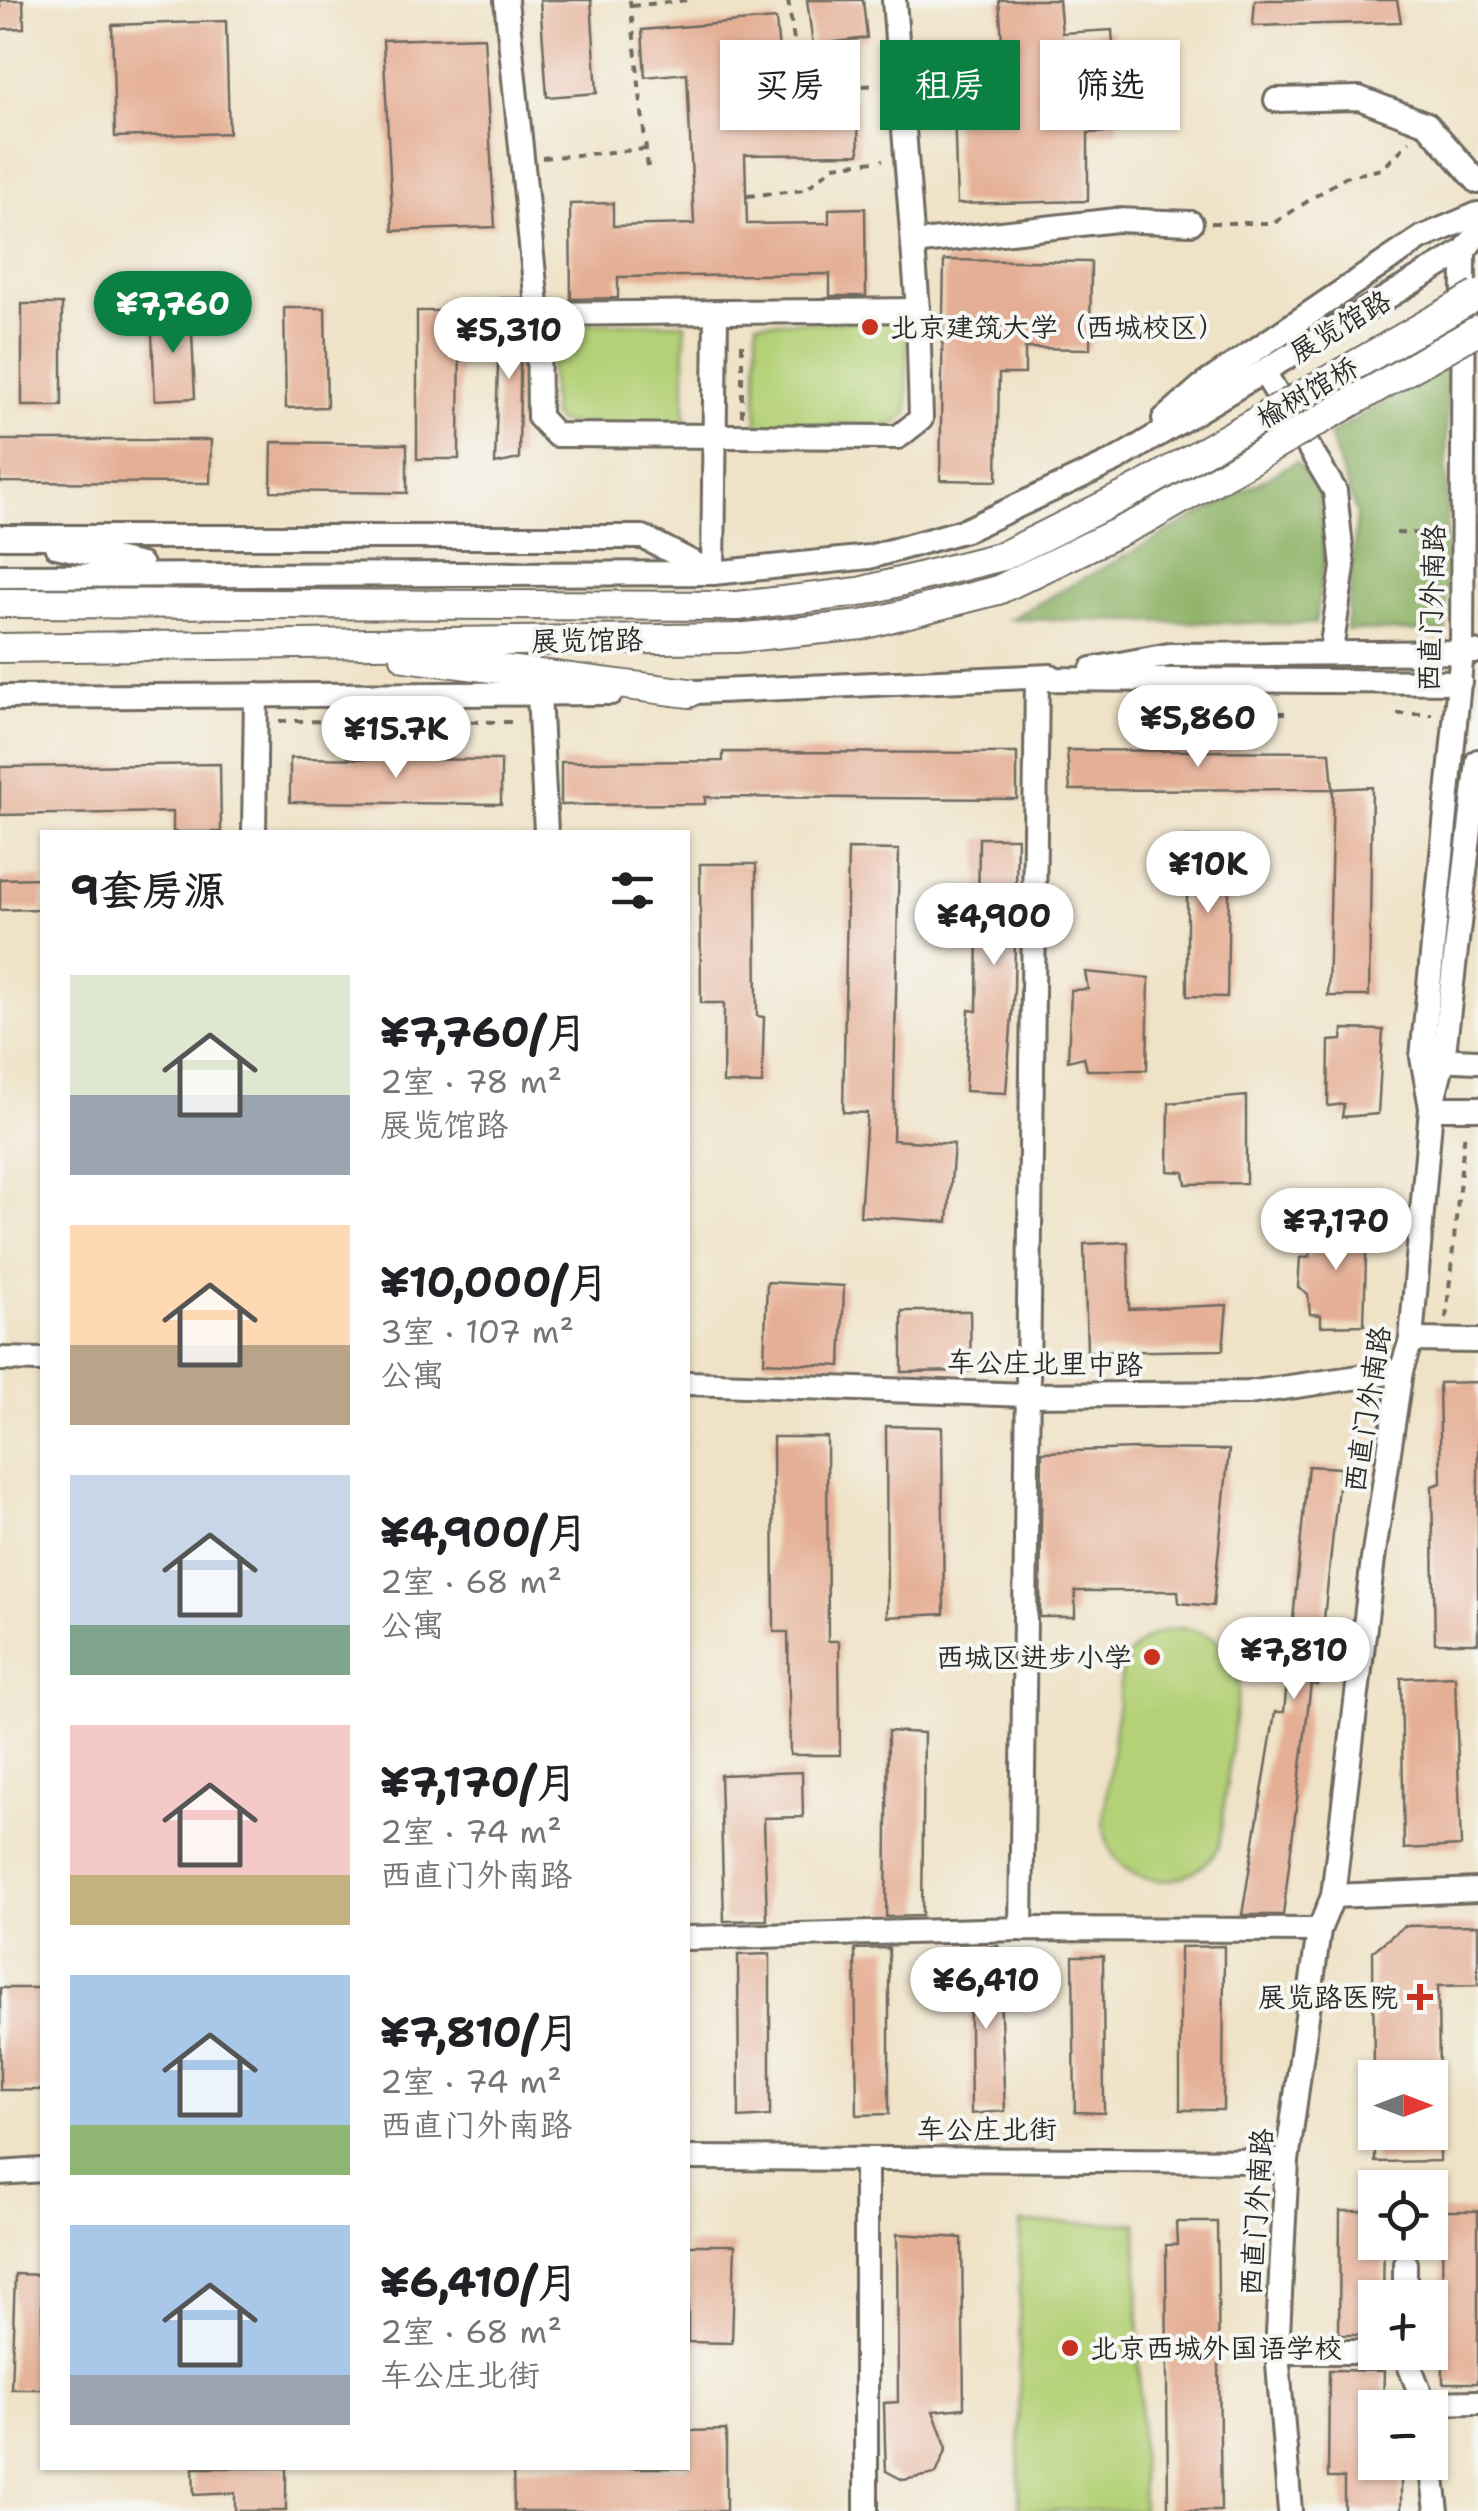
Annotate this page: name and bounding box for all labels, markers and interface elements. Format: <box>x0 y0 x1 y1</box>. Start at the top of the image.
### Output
chip: 买房 <box>720 40 860 130</box>
chip: 租房 <box>880 40 1020 130</box>
chip: 筛选 <box>1040 40 1180 130</box>
pin: ¥7,760 <box>92 271 254 356</box>
street label: 展览馆路 <box>1282 281 1398 371</box>
text: ¥7,760 <box>116 282 230 325</box>
pin: ¥5,310 <box>428 297 590 382</box>
text: ¥5,310 <box>456 308 562 351</box>
place label: 北京建筑大学（西城校区） <box>890 308 1226 346</box>
marker: 北京建筑大学（西城校区） <box>859 316 881 338</box>
street label: 榆树馆桥 <box>1249 348 1365 436</box>
street label: 西直门外南路 <box>1409 523 1453 693</box>
street label: 展览馆路 <box>531 620 643 660</box>
pin: ¥5,860 <box>1117 685 1279 770</box>
pin: ¥15.7K <box>315 696 477 781</box>
text: ¥5,860 <box>1140 696 1256 739</box>
text: ¥15.7K <box>344 707 448 750</box>
pin: ¥10K <box>1149 831 1267 916</box>
text: ¥10K <box>1168 842 1248 885</box>
text: 9套房源 <box>70 862 225 918</box>
icon: filters <box>605 863 660 918</box>
pin: ¥4,900 <box>913 883 1075 968</box>
text: ¥4,900 <box>937 894 1051 937</box>
text: ¥7,760/月 <box>380 1004 588 1060</box>
icon: home <box>150 1015 270 1135</box>
text: 2室 · 78 m² <box>380 1060 562 1103</box>
text: 展览馆路 <box>380 1103 508 1146</box>
pin: ¥7,170 <box>1255 1188 1417 1273</box>
text: ¥7,170 <box>1283 1199 1389 1242</box>
text: ¥10,000/月 <box>380 1254 609 1310</box>
icon: home <box>150 1265 270 1385</box>
text: 3室 · 107 m² <box>380 1310 574 1353</box>
street label: 西直门外南路 <box>1335 1323 1399 1495</box>
street label: 车公庄北里中路 <box>947 1342 1143 1384</box>
text: 公寓 <box>380 1353 444 1396</box>
text: ¥4,900/月 <box>380 1504 589 1560</box>
icon: home <box>150 1515 270 1635</box>
text: 2室 · 68 m² <box>380 1560 562 1603</box>
text: 公寓 <box>380 1603 444 1646</box>
pin: ¥7,810 <box>1213 1617 1375 1702</box>
text: ¥7,810 <box>1240 1628 1348 1671</box>
place label: 西城区进步小学 <box>936 1638 1132 1676</box>
marker: 西城区进步小学 <box>1141 1646 1163 1668</box>
text: ¥7,170/月 <box>380 1754 578 1810</box>
icon: home <box>150 1765 270 1885</box>
text: 2室 · 74 m² <box>380 1810 562 1853</box>
text: 西直门外南路 <box>380 1853 572 1896</box>
pin: ¥6,410 <box>905 1947 1067 2032</box>
text: ¥6,410 <box>932 1958 1040 2001</box>
place label: 展览路医院 <box>1258 1978 1398 2016</box>
marker: 展览路医院 <box>1407 1984 1433 2010</box>
text: ¥7,810/月 <box>380 2004 580 2060</box>
icon: home <box>150 2015 270 2135</box>
text: 2室 · 74 m² <box>380 2060 562 2103</box>
north arrow <box>1358 2060 1448 2150</box>
map controls <box>1358 2060 1448 2480</box>
text: 西直门外南路 <box>380 2103 572 2146</box>
street label: 车公庄北街 <box>917 2110 1057 2148</box>
street label: 西直门外南路 <box>1231 2127 1281 2297</box>
button: locate <box>1358 2170 1448 2260</box>
text: ¥6,410/月 <box>380 2254 579 2310</box>
icon: home <box>150 2265 270 2385</box>
button: + <box>1358 2280 1448 2370</box>
text: 2室 · 68 m² <box>380 2310 562 2353</box>
place label: 北京西城外国语学校 <box>1090 2329 1342 2367</box>
marker: 北京西城外国语学校 <box>1059 2337 1081 2359</box>
text: 车公庄北街 <box>380 2353 540 2396</box>
button: − <box>1358 2390 1448 2480</box>

